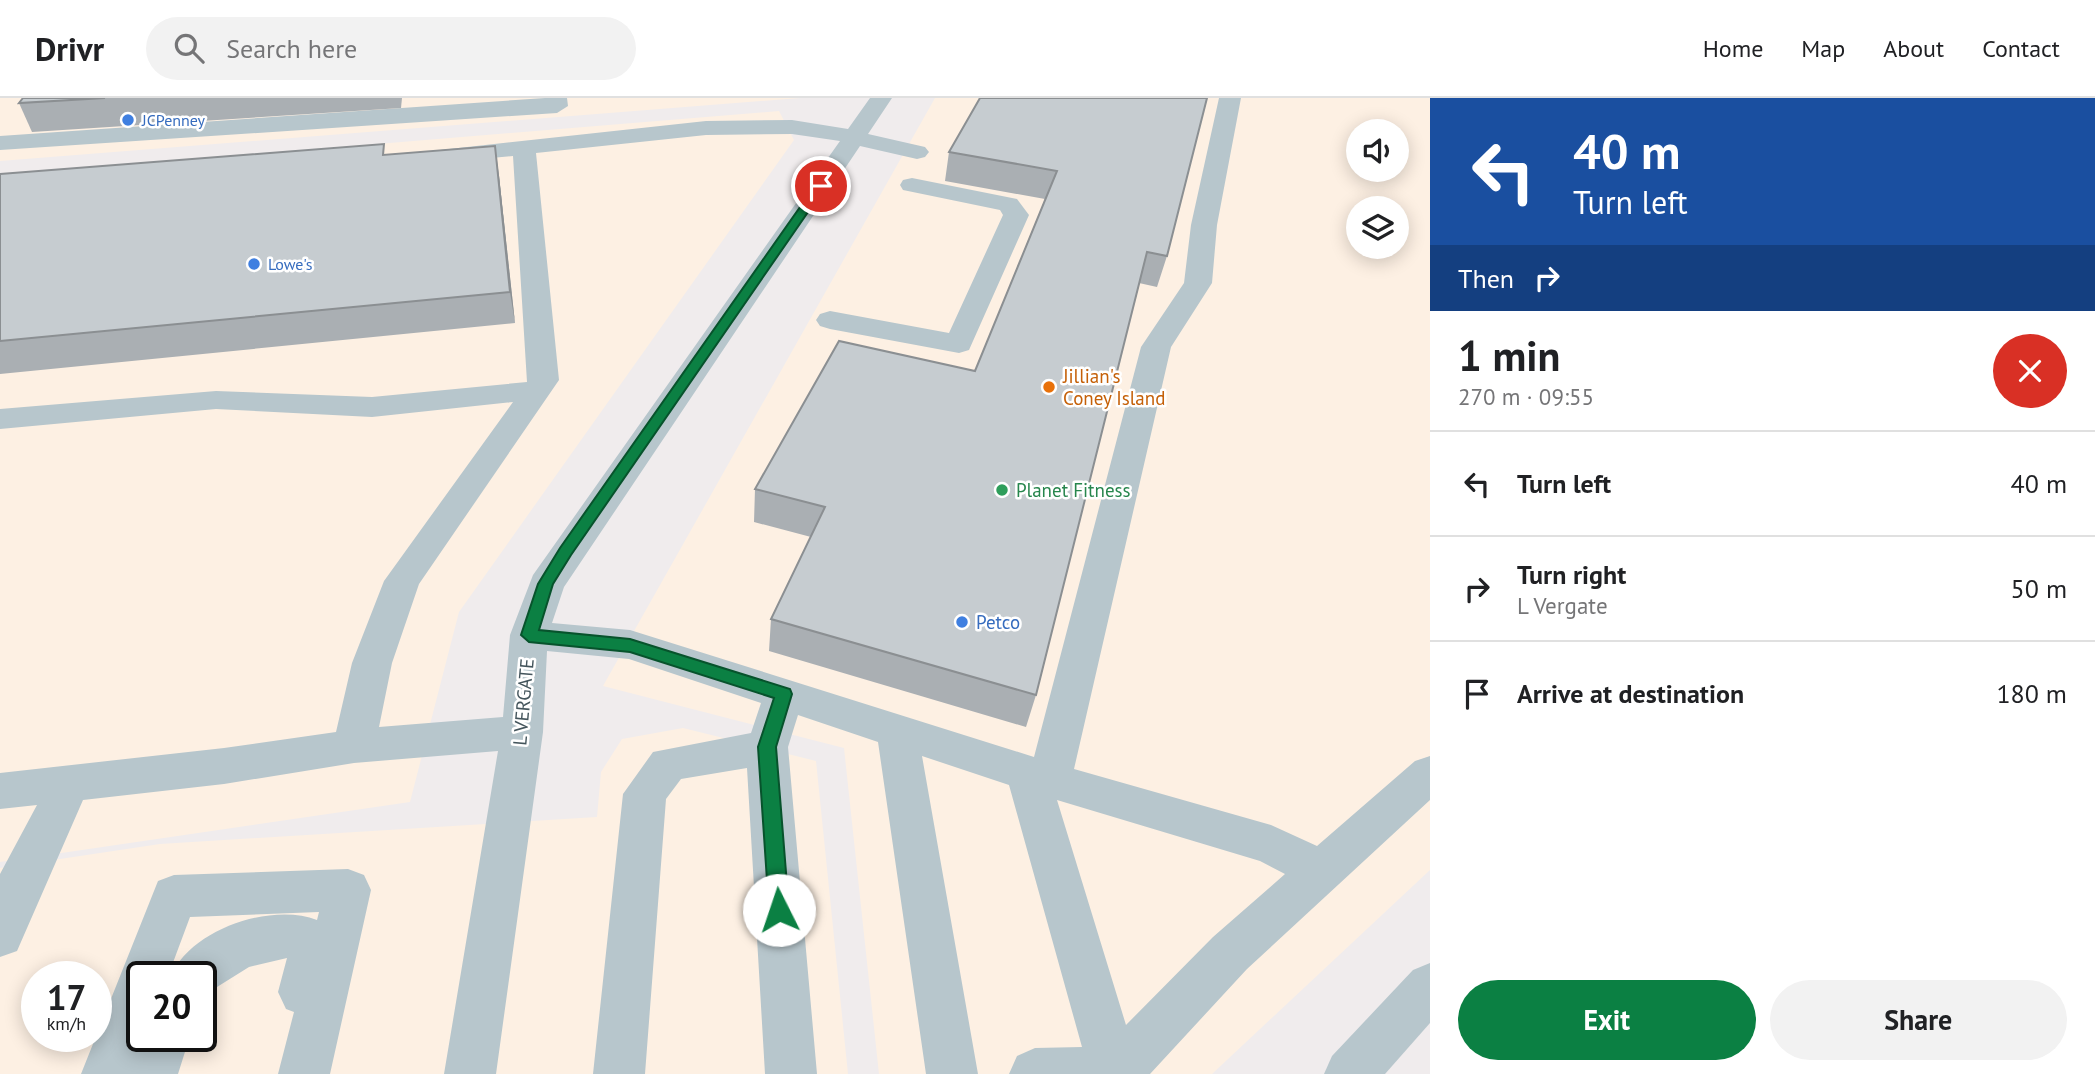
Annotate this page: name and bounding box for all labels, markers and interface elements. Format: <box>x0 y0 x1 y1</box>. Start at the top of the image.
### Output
search box <box>146 17 636 80</box>
text: Drivr <box>35 27 104 70</box>
icon: search <box>170 29 208 67</box>
text: Search here <box>226 32 357 65</box>
text: Home <box>1703 33 1763 64</box>
text: Map <box>1801 33 1845 64</box>
text: About <box>1883 33 1944 64</box>
text: Contact <box>1982 33 2060 64</box>
place label: JCPenney <box>141 110 206 130</box>
marker: JCPenney <box>120 112 136 128</box>
map controls <box>1346 119 1409 259</box>
button: sound <box>1346 119 1409 182</box>
text: 40 m <box>1573 119 1680 183</box>
icon: left <box>1458 126 1549 217</box>
pin <box>791 156 851 216</box>
icon: arrive <box>802 167 840 205</box>
text: Turn left <box>1573 181 1688 223</box>
button: layers <box>1346 196 1409 259</box>
place label: Lowe's <box>268 254 313 274</box>
marker: Lowe's <box>246 256 262 272</box>
icon: right <box>1528 259 1566 297</box>
text: Then <box>1458 262 1514 295</box>
text: 1 min <box>1458 328 1560 383</box>
button: close <box>1993 334 2067 408</box>
place label: Jillian's Coney Island <box>1062 364 1165 410</box>
marker: Jillian's Coney Island <box>1041 379 1057 395</box>
text: 270 m · 09:55 <box>1458 382 1594 411</box>
icon: left <box>1458 465 1496 503</box>
text: Turn left <box>1517 467 1611 500</box>
text: 40 m <box>2011 467 2067 500</box>
place label: Planet Fitness <box>1016 478 1131 502</box>
marker: Planet Fitness <box>994 482 1010 498</box>
text: Turn right <box>1517 558 1626 591</box>
icon: right <box>1458 570 1496 608</box>
text: 50 m <box>2011 572 2067 605</box>
text: L Vergate <box>1517 591 1608 620</box>
place label: Petco <box>976 610 1020 634</box>
marker: Petco <box>954 614 970 630</box>
street label: L VERGATE <box>507 658 539 746</box>
icon: arrive <box>1458 675 1496 713</box>
text: Arrive at destination <box>1517 677 1744 710</box>
text: 180 m <box>1996 677 2067 710</box>
position arrow <box>742 873 816 947</box>
speed limit sign: 20 <box>126 961 217 1052</box>
text: 17 <box>47 974 86 1020</box>
button: Exit <box>1458 980 1756 1060</box>
button: Share <box>1770 980 2067 1060</box>
text: km/h <box>47 1012 86 1035</box>

